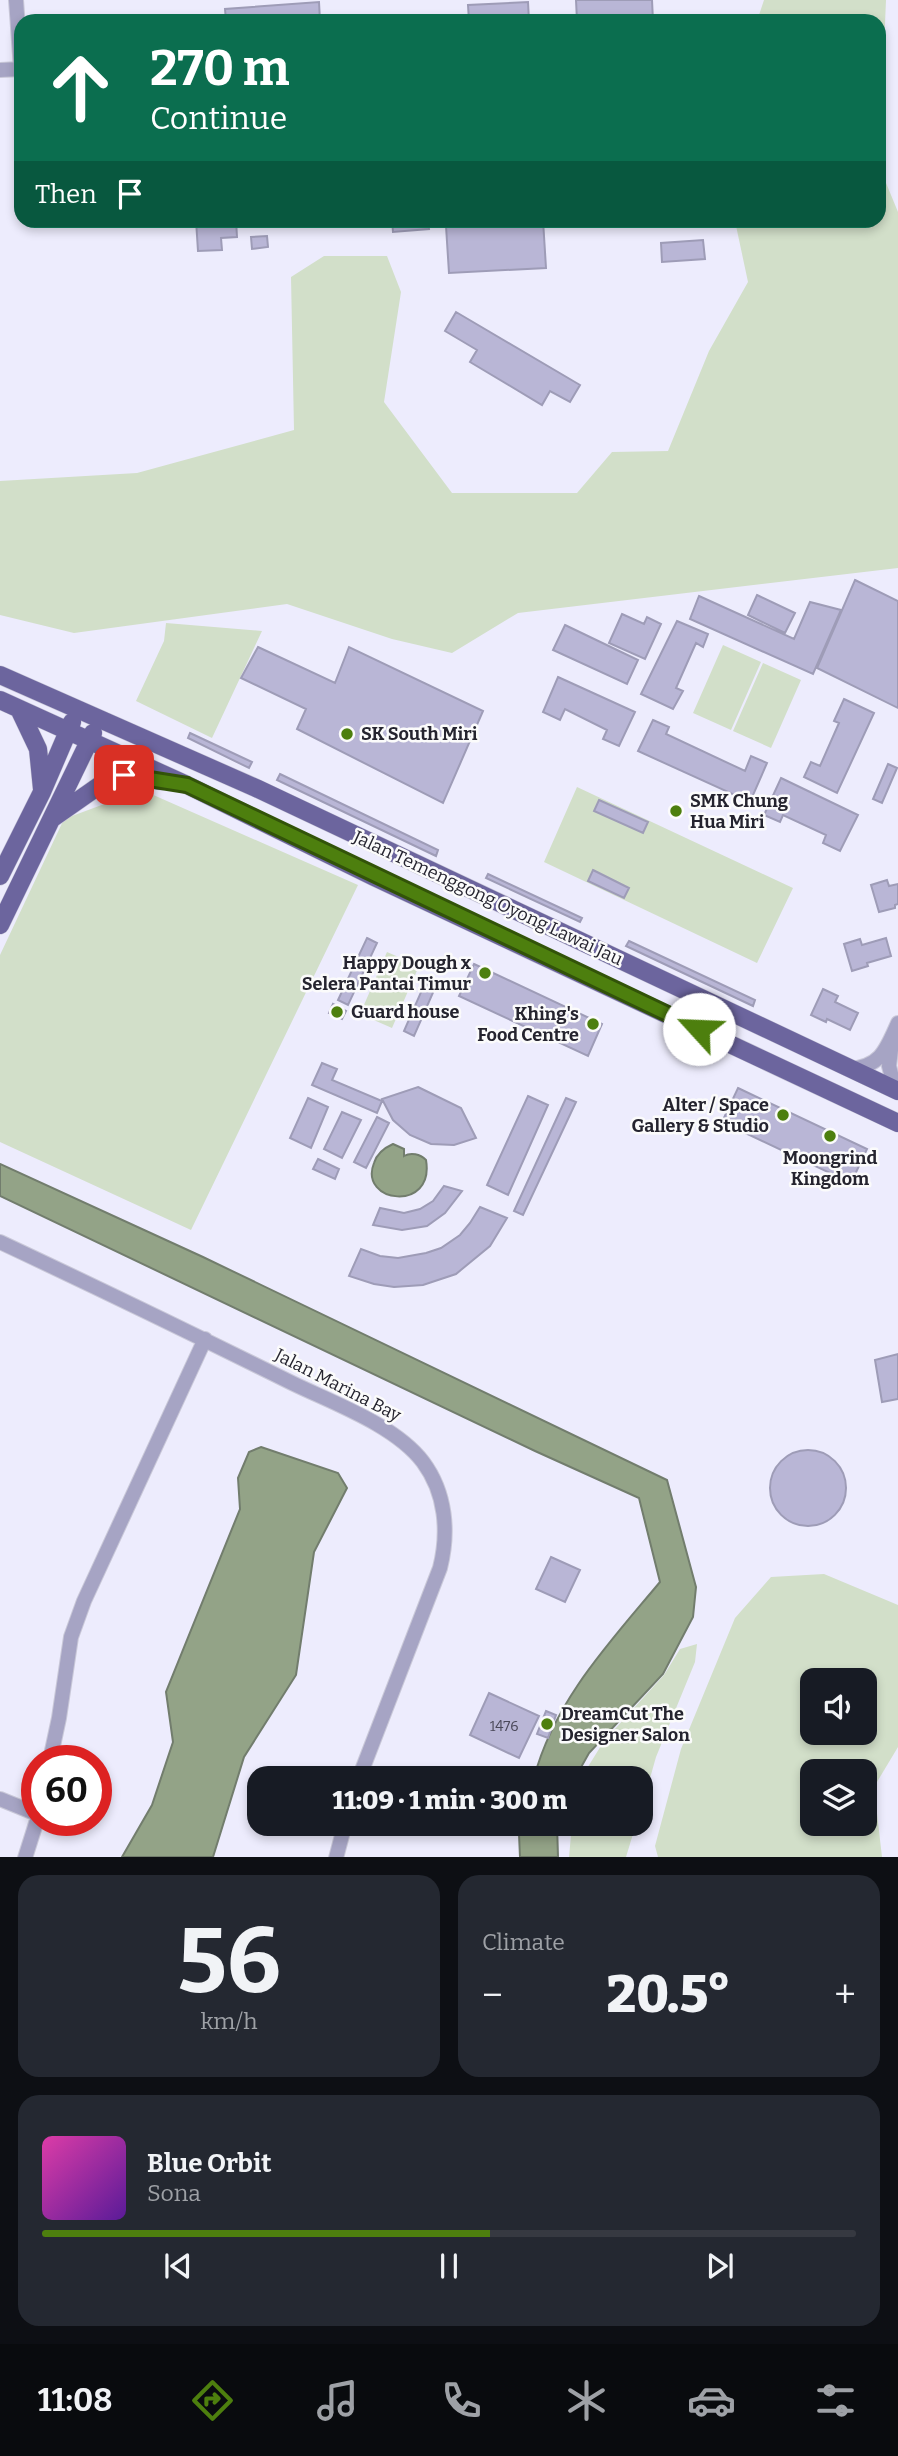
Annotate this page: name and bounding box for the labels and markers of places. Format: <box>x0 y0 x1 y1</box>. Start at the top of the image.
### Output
place label: SK South Miri <box>361 723 478 745</box>
marker: SK South Miri <box>339 726 355 742</box>
pin <box>94 745 154 805</box>
place label: SMK Chung Hua Miri <box>690 790 789 833</box>
marker: SMK Chung Hua Miri <box>668 803 684 819</box>
place label: Happy Dough x Selera Pantai Timur <box>302 952 472 995</box>
marker: Happy Dough x Selera Pantai Timur <box>477 965 493 981</box>
place label: Guard house <box>351 1001 460 1023</box>
place label: Khing's Food Centre <box>477 1003 579 1046</box>
marker: Guard house <box>329 1004 345 1020</box>
marker: Khing's Food Centre <box>585 1016 601 1032</box>
place label: Alter / Space Gallery & Studio <box>632 1094 769 1137</box>
marker: Alter / Space Gallery & Studio <box>775 1107 791 1123</box>
marker: Moongrind Kingdom <box>822 1128 838 1144</box>
place label: Moongrind Kingdom <box>783 1147 877 1190</box>
place label: DreamCut The Designer Salon <box>561 1703 690 1746</box>
marker: DreamCut The Designer Salon <box>539 1716 555 1732</box>

